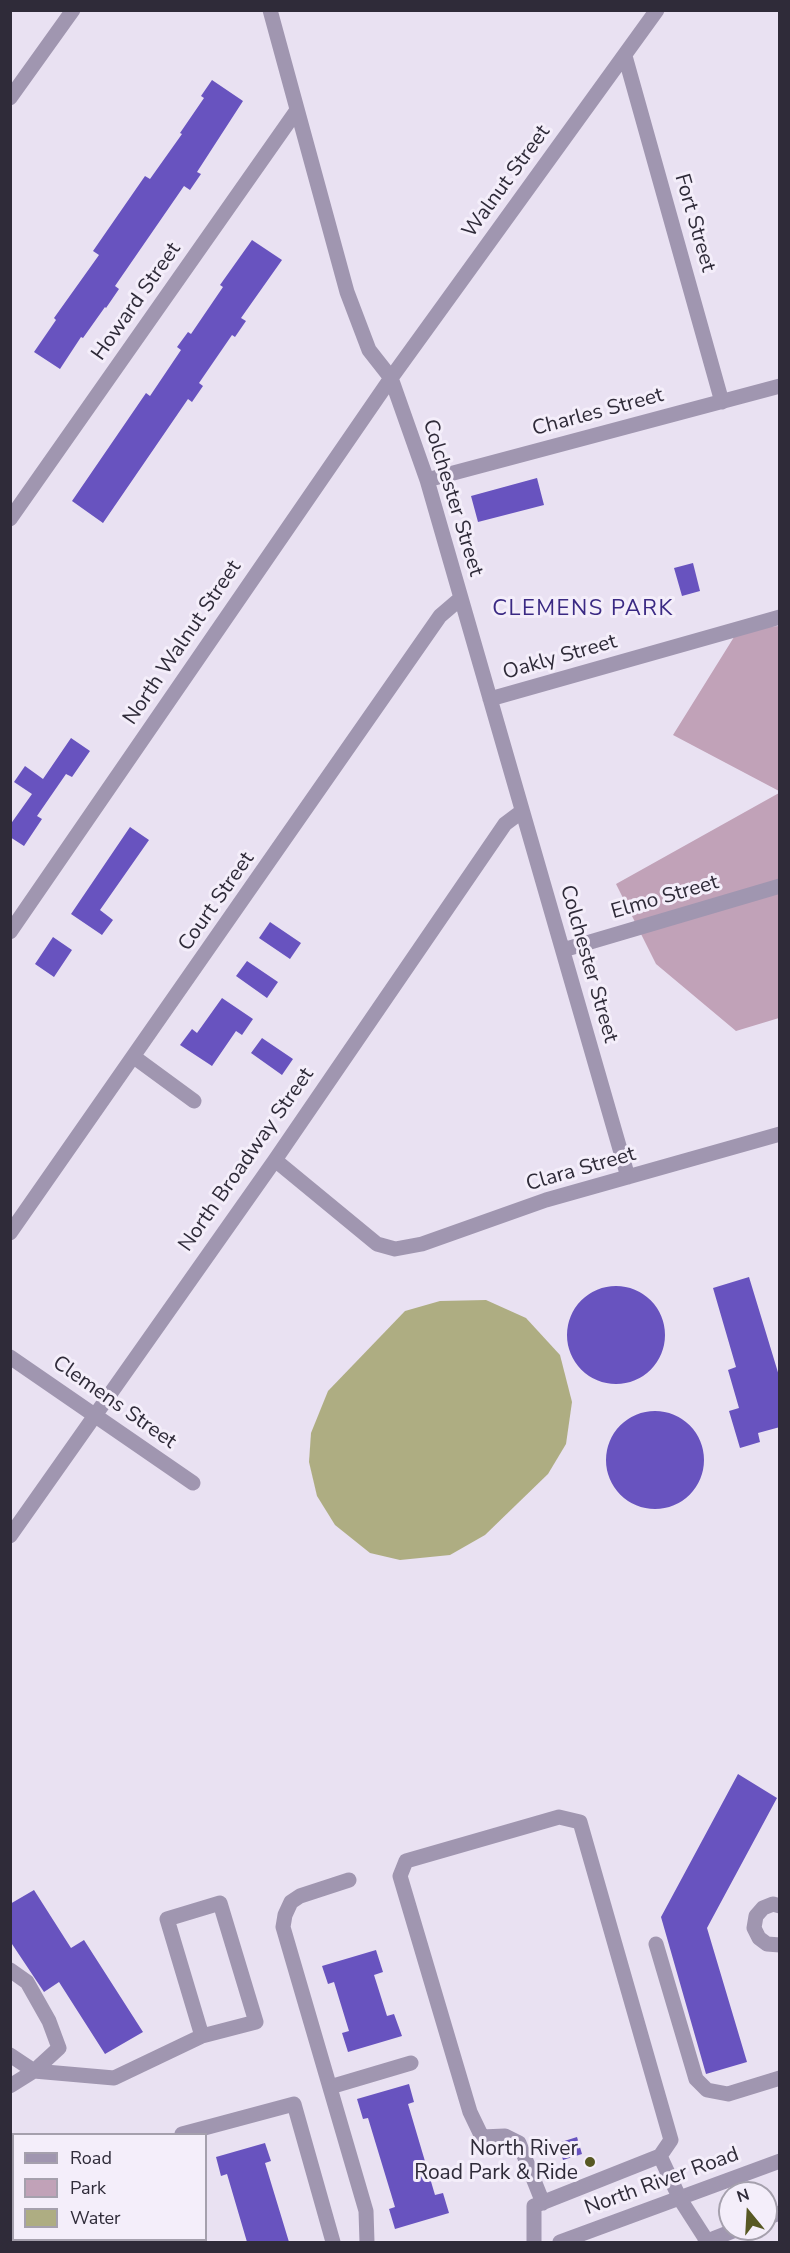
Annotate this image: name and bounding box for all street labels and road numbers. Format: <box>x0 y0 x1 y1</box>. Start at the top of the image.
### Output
street label: Walnut Street <box>458 121 556 243</box>
street label: Fort Street <box>668 171 720 275</box>
street label: Howard Street <box>87 238 187 366</box>
street label: Charles Street <box>530 383 666 443</box>
street label: Colchester Street <box>416 417 488 579</box>
street label: North Walnut Street <box>119 556 247 730</box>
street label: Oakly Street <box>500 630 620 686</box>
street label: Court Street <box>174 848 260 956</box>
street label: Elmo Street <box>608 871 722 925</box>
street label: Colchester Street <box>553 882 623 1046</box>
street label: North Broadway Street <box>174 1063 320 1257</box>
street label: Clara Street <box>523 1142 639 1198</box>
street label: Clemens Street <box>47 1351 181 1455</box>
street label: North River Road <box>581 2142 743 2222</box>

